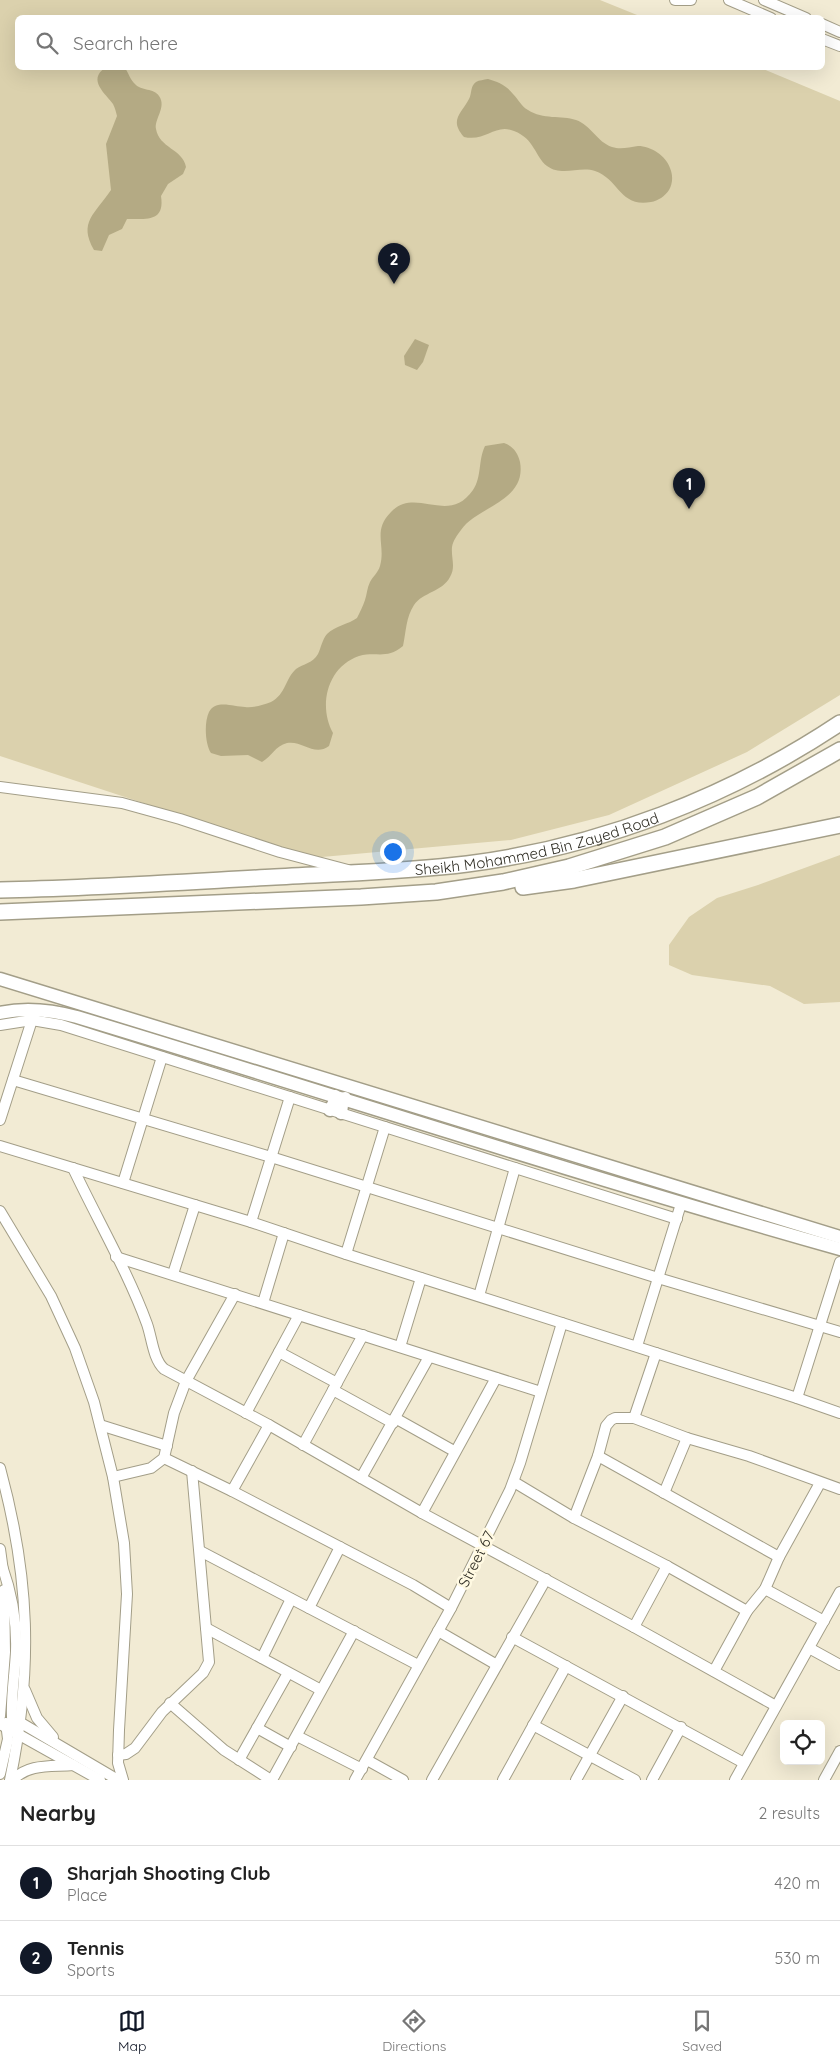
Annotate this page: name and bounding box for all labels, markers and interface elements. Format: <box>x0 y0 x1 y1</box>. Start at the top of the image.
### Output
search box <box>15 15 825 70</box>
icon: search <box>33 29 61 57</box>
text: Search here <box>73 31 178 55</box>
pin: 2 <box>378 243 410 284</box>
pin: 1 <box>673 468 705 509</box>
street label: Sheikh Mohammed Bin Zayed Road <box>414 808 661 879</box>
your location <box>380 839 406 865</box>
street label: Street 67 <box>454 1527 498 1590</box>
map controls <box>780 1720 825 1765</box>
button: locate <box>780 1720 825 1765</box>
text: Nearby <box>20 1800 96 1826</box>
text: 2 results <box>758 1803 820 1823</box>
text: Sharjah Shooting Club <box>67 1861 270 1885</box>
text: 1 <box>33 1873 39 1893</box>
text: 420 m <box>774 1873 820 1893</box>
text: Place <box>67 1885 107 1905</box>
text: Tennis <box>67 1936 124 1960</box>
text: 2 <box>31 1948 41 1968</box>
text: 530 m <box>774 1948 820 1968</box>
text: Sports <box>67 1960 115 1980</box>
tab: Map <box>118 2007 146 2055</box>
tab: Directions <box>382 2007 446 2055</box>
tab: Saved <box>682 2007 722 2055</box>

